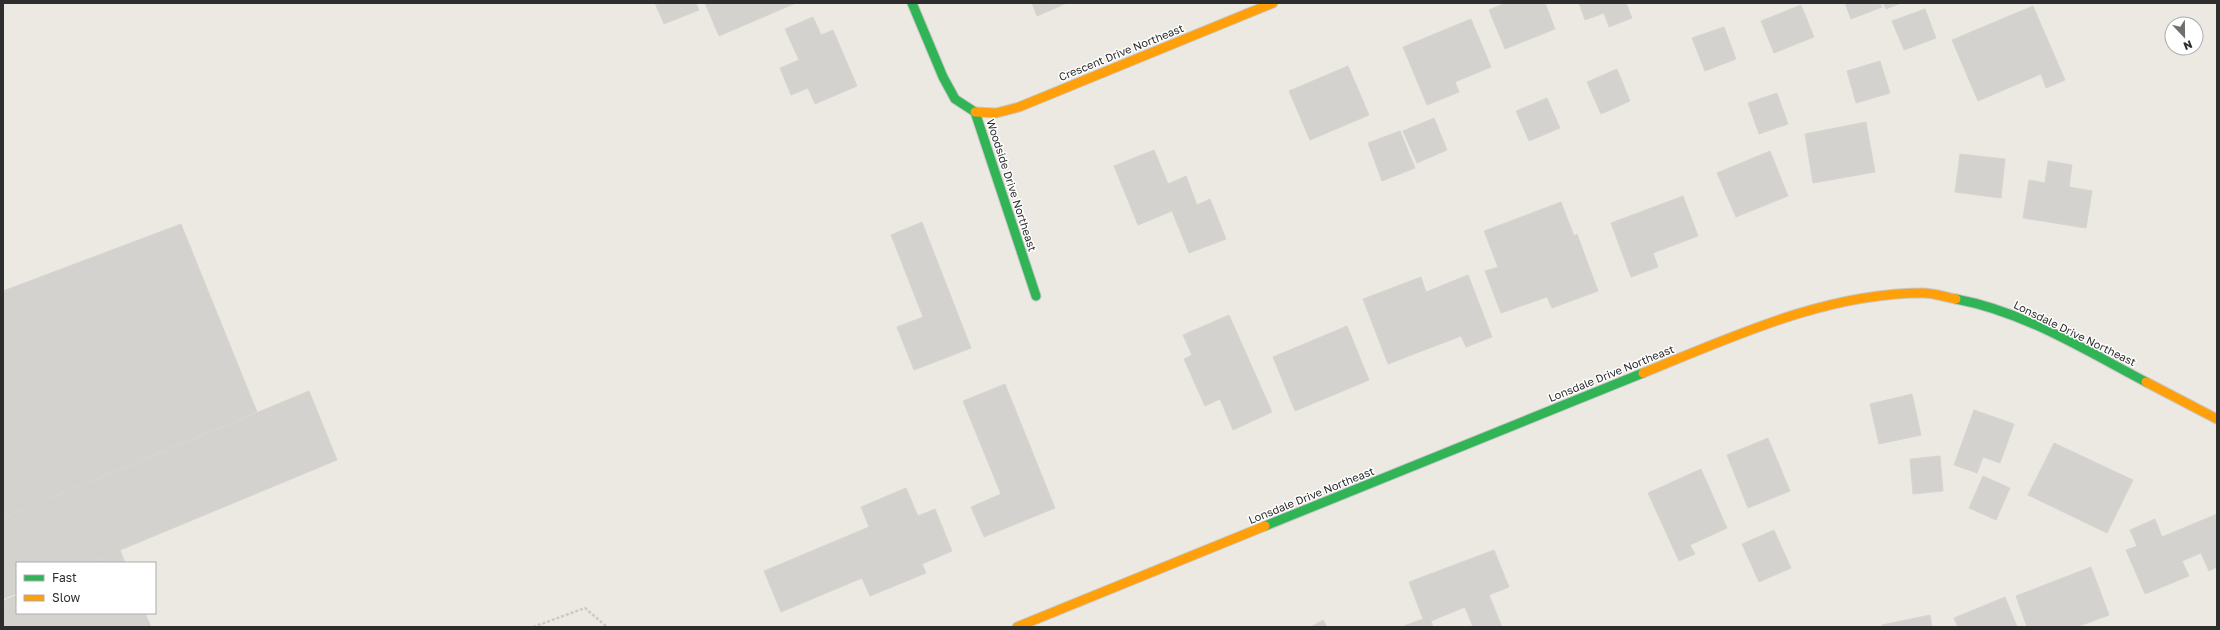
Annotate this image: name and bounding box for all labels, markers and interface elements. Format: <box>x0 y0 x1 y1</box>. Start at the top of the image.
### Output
north arrow <box>2164 16 2204 56</box>
street label: Crescent Drive Northeast <box>1057 21 1185 83</box>
text: N <box>2182 38 2194 53</box>
street label: Woodside Drive Northeast <box>984 117 1040 253</box>
street label: Lonsdale Drive Northeast <box>2012 298 2138 368</box>
street label: Lonsdale Drive Northeast <box>1546 342 1676 404</box>
street label: Lonsdale Drive Northeast <box>1246 464 1376 526</box>
legend <box>16 562 156 614</box>
text: Fast <box>52 570 77 585</box>
text: Slow <box>52 590 80 605</box>

